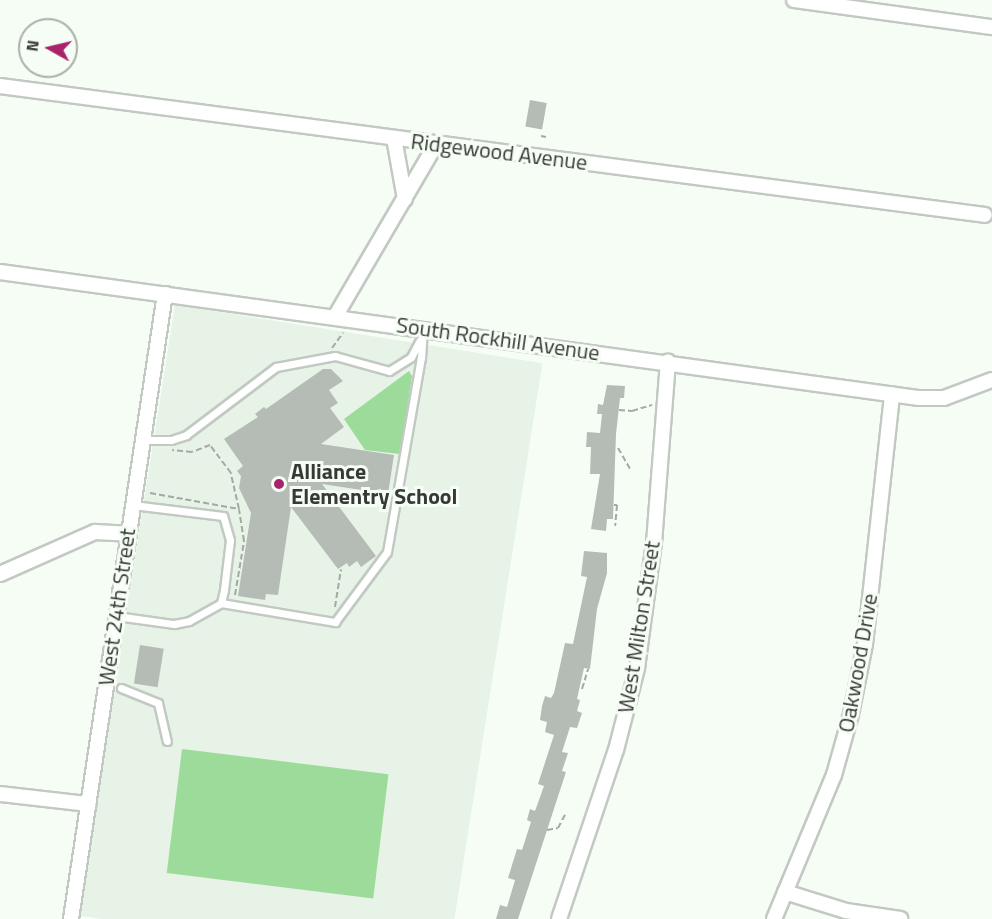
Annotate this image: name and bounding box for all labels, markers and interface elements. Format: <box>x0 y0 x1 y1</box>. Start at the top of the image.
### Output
north arrow <box>18 18 78 78</box>
text: N <box>20 39 45 53</box>
street label: Ridgewood Avenue <box>409 128 589 176</box>
street label: South Rockhill Avenue <box>395 312 601 366</box>
place label: Alliance Elementry School <box>291 458 458 510</box>
marker: Alliance Elementry School <box>272 477 286 491</box>
street label: West 24th Street <box>93 527 141 687</box>
street label: West Milton Street <box>612 539 666 715</box>
street label: Oakwood Drive <box>833 591 883 735</box>

